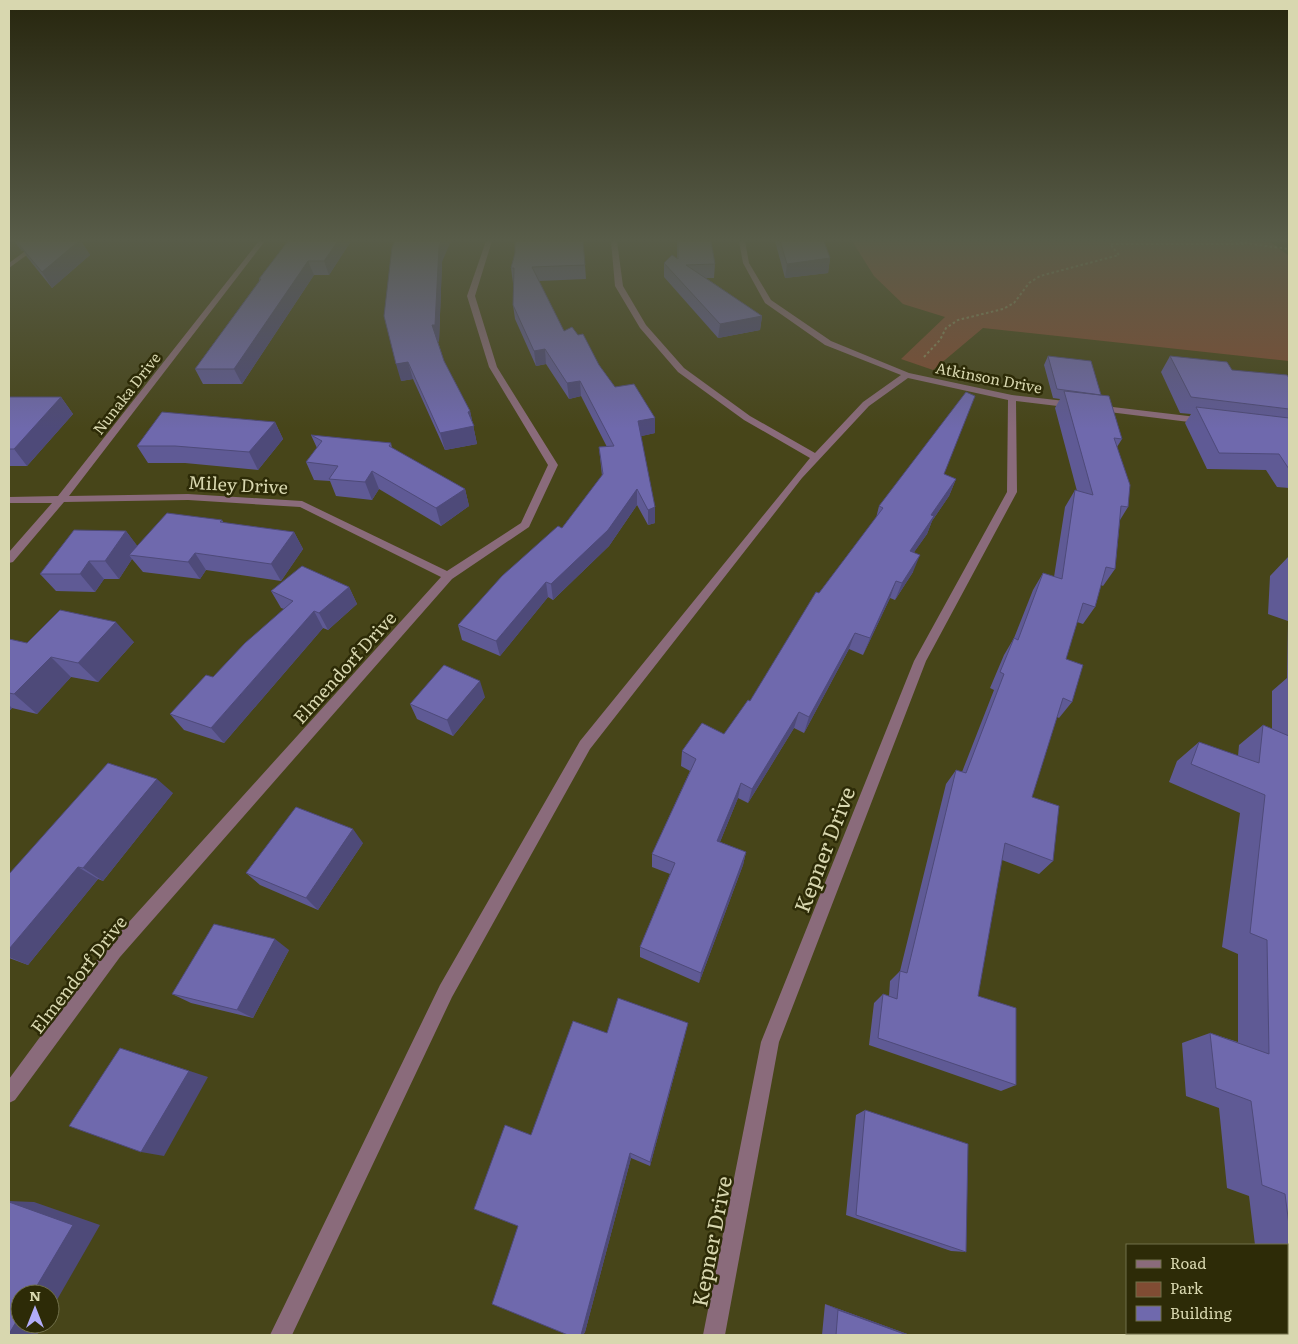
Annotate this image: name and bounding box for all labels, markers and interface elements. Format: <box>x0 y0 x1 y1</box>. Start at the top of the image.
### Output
street label: Nunaka Drive <box>86 347 166 439</box>
street label: Atkinson Drive <box>934 355 1044 399</box>
street label: Miley Drive <box>187 468 289 500</box>
street label: Elmendorf Drive <box>286 605 402 729</box>
street label: Kepner Drive <box>785 781 861 916</box>
street label: Elmendorf Drive <box>23 909 133 1039</box>
street label: Kepner Drive <box>682 1173 738 1309</box>
legend <box>1126 1244 1288 1334</box>
text: Road <box>1170 1251 1206 1274</box>
text: Park <box>1170 1276 1204 1299</box>
north arrow <box>10 1284 60 1334</box>
text: N <box>29 1285 41 1305</box>
text: Building <box>1170 1301 1232 1324</box>

